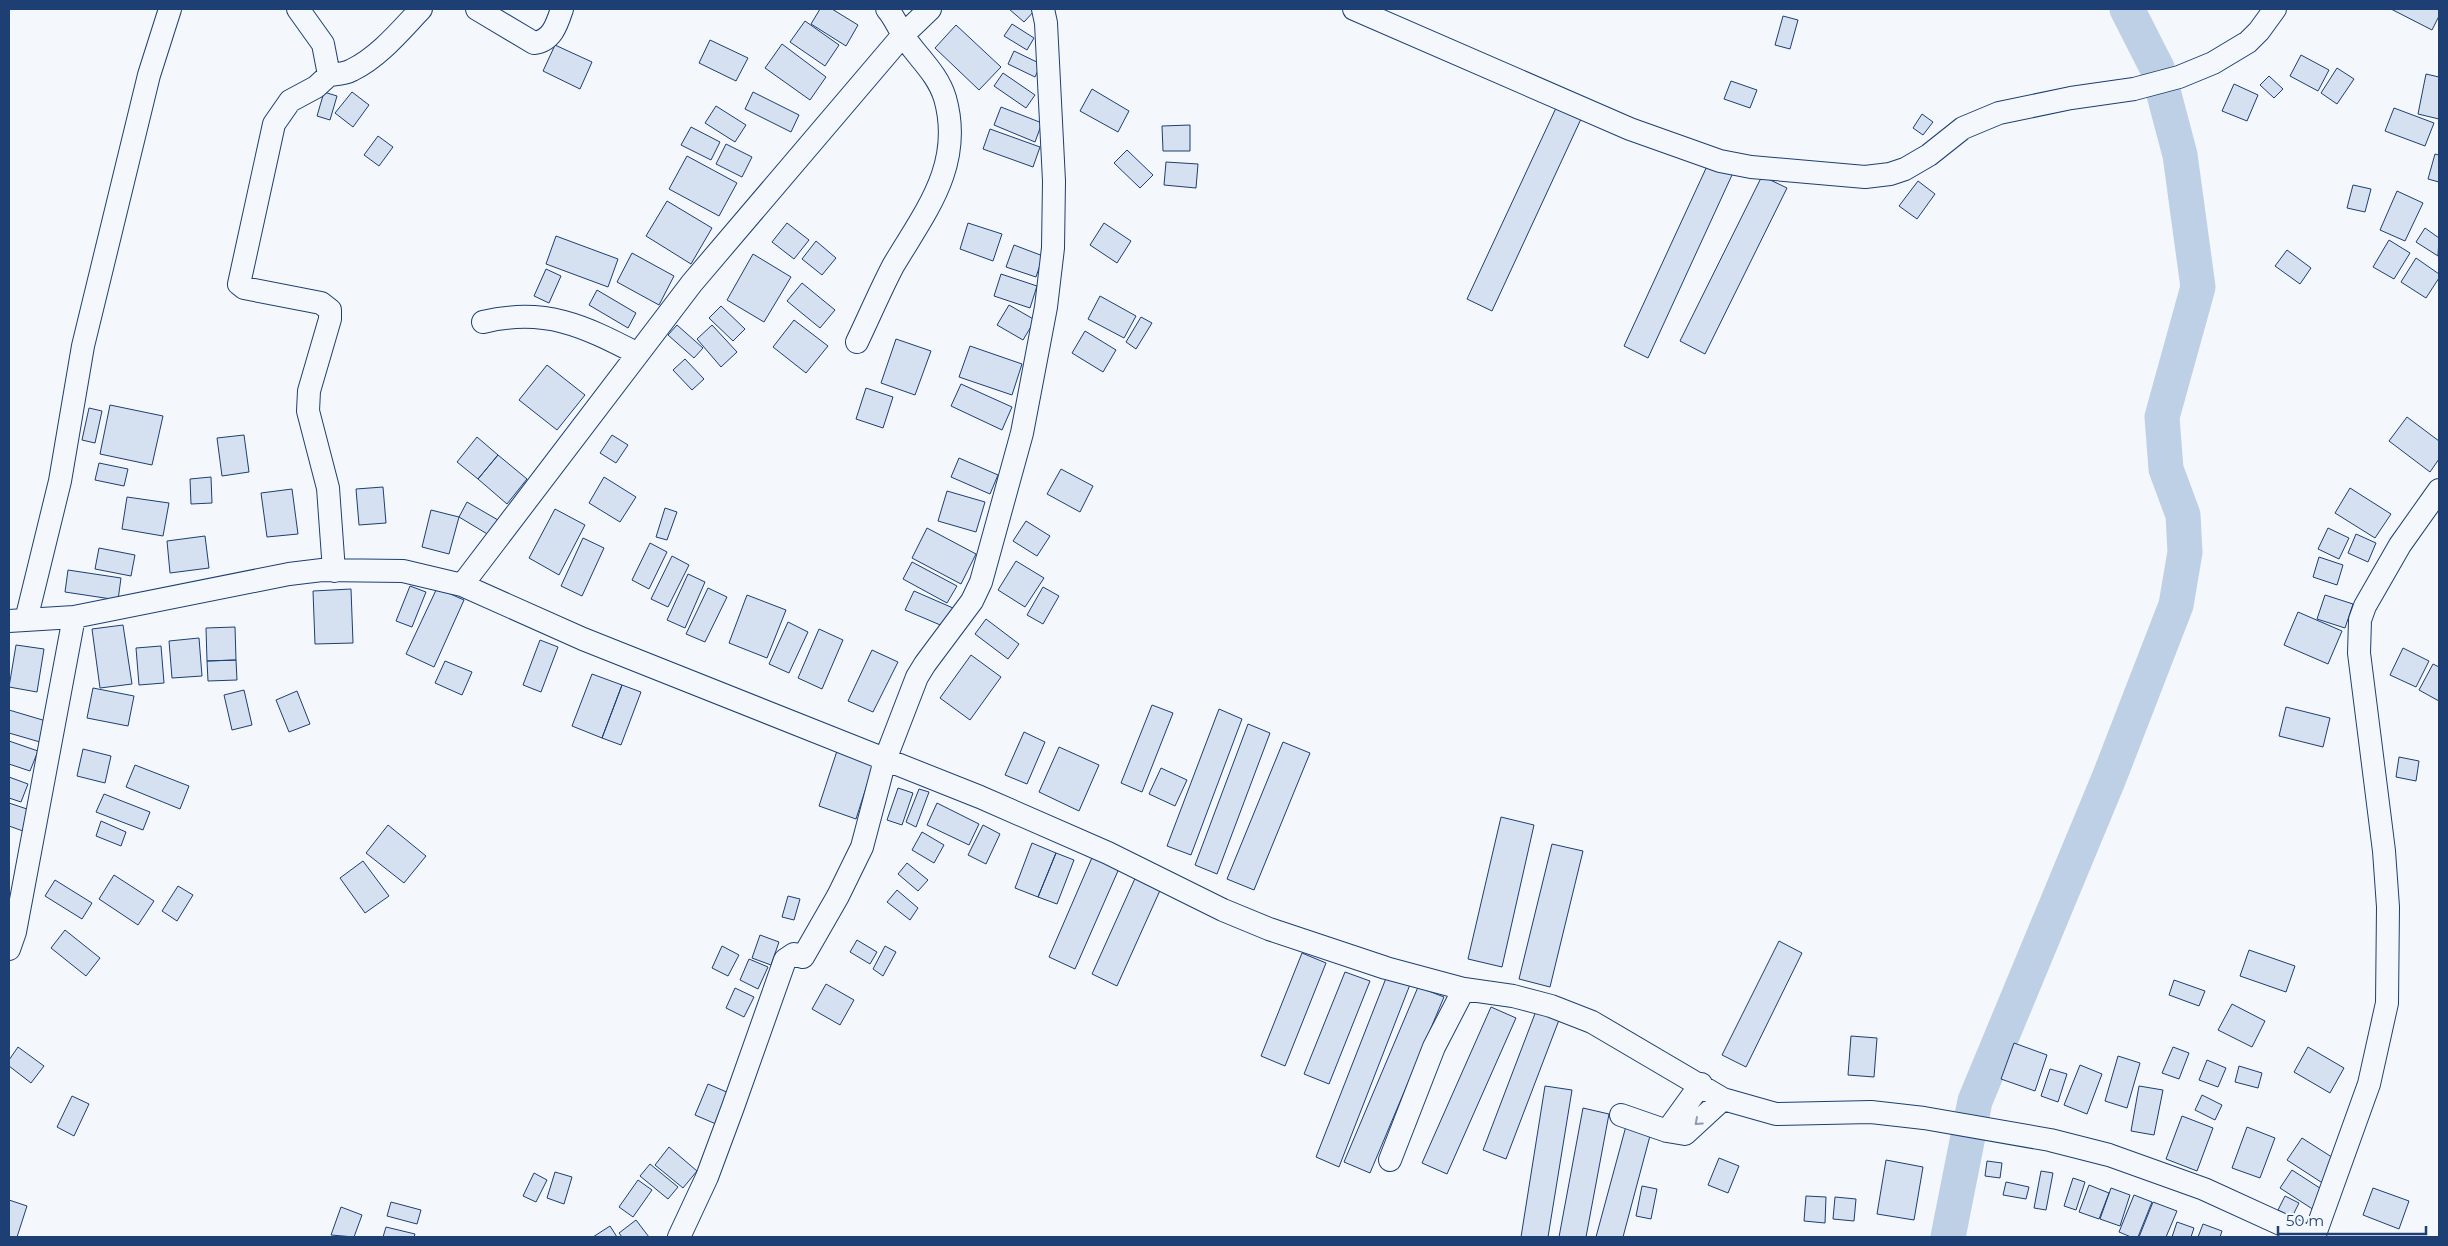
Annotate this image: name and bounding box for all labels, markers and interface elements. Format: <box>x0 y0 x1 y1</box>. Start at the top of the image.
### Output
one-way arrow <box>1694 1117 1703 1126</box>
scale bar <box>2278 1204 2426 1236</box>
text: 50 m <box>2286 1211 2324 1230</box>

